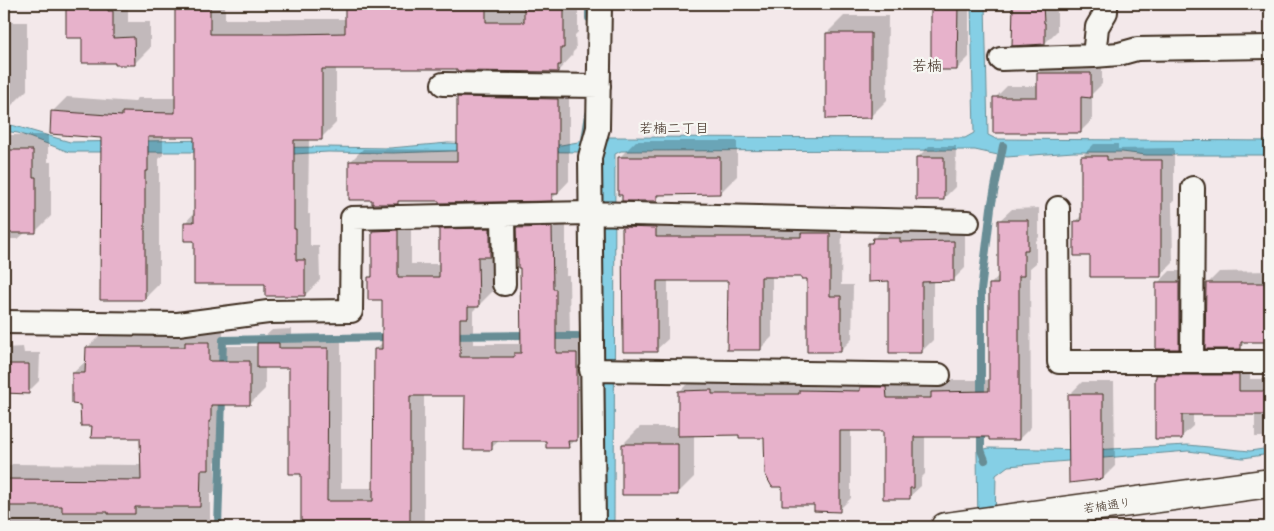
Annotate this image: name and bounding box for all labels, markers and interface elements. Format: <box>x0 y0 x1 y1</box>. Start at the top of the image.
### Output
district label: 若楠 <box>912 56 942 75</box>
district label: 若楠二丁目 <box>639 119 709 137</box>
street label: 若楠通り <box>1082 494 1132 516</box>

